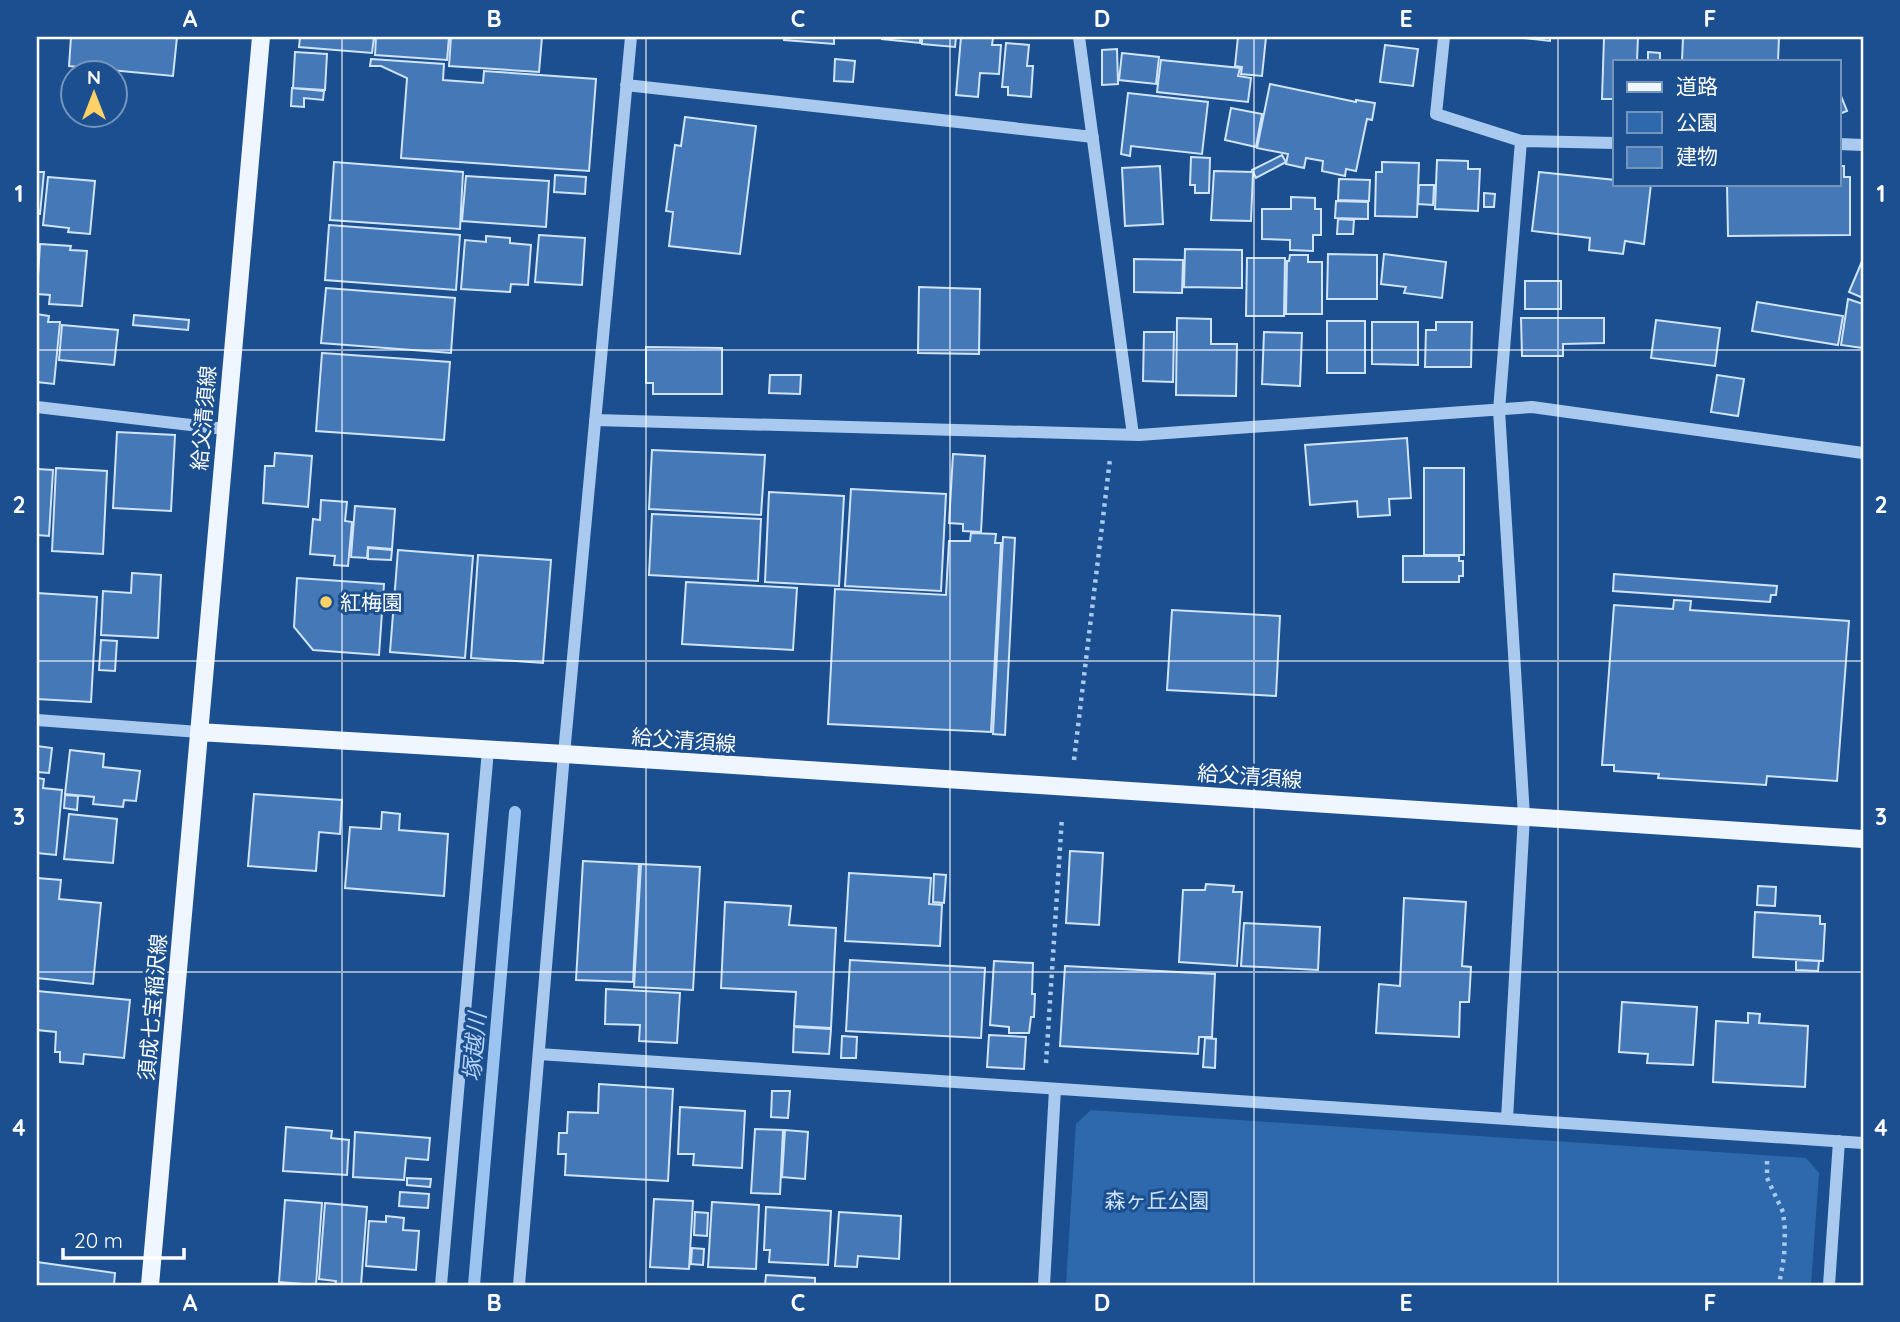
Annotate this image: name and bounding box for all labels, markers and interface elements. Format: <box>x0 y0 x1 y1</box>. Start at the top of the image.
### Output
text: A <box>183 4 198 33</box>
text: B <box>486 4 502 33</box>
text: C <box>791 4 805 33</box>
text: D <box>1094 4 1110 33</box>
text: E <box>1399 4 1413 33</box>
text: F <box>1704 4 1716 33</box>
north arrow <box>60 60 130 130</box>
legend <box>1613 60 1840 186</box>
text: N <box>87 65 101 89</box>
text: 道路 <box>1676 73 1718 99</box>
text: 公園 <box>1676 109 1718 135</box>
text: 建物 <box>1676 143 1718 169</box>
text: 1 <box>15 179 23 208</box>
text: 1 <box>1877 179 1885 208</box>
street label: 給父清須線 <box>185 365 221 471</box>
text: 2 <box>12 490 26 519</box>
text: 2 <box>1874 490 1888 519</box>
place label: 紅梅園 <box>340 589 403 615</box>
marker: 紅梅園 <box>318 594 334 610</box>
street label: 給父清須線 <box>631 723 737 757</box>
street label: 給父清須線 <box>1197 759 1303 793</box>
text: 3 <box>13 802 25 831</box>
text: 3 <box>1875 802 1887 831</box>
street label: 須成七宝稲沢線 <box>133 933 171 1081</box>
water label: 塚越川 <box>457 1008 492 1083</box>
text: 4 <box>12 1113 26 1142</box>
text: 4 <box>1874 1113 1888 1142</box>
park label: 森ヶ丘公園 <box>1105 1187 1210 1213</box>
scale bar <box>63 1217 184 1261</box>
text: 20 m <box>74 1227 123 1253</box>
text: A <box>183 1288 198 1317</box>
text: B <box>486 1288 502 1317</box>
text: C <box>791 1288 805 1317</box>
text: D <box>1094 1288 1110 1317</box>
text: E <box>1399 1288 1413 1317</box>
text: F <box>1704 1288 1716 1317</box>

